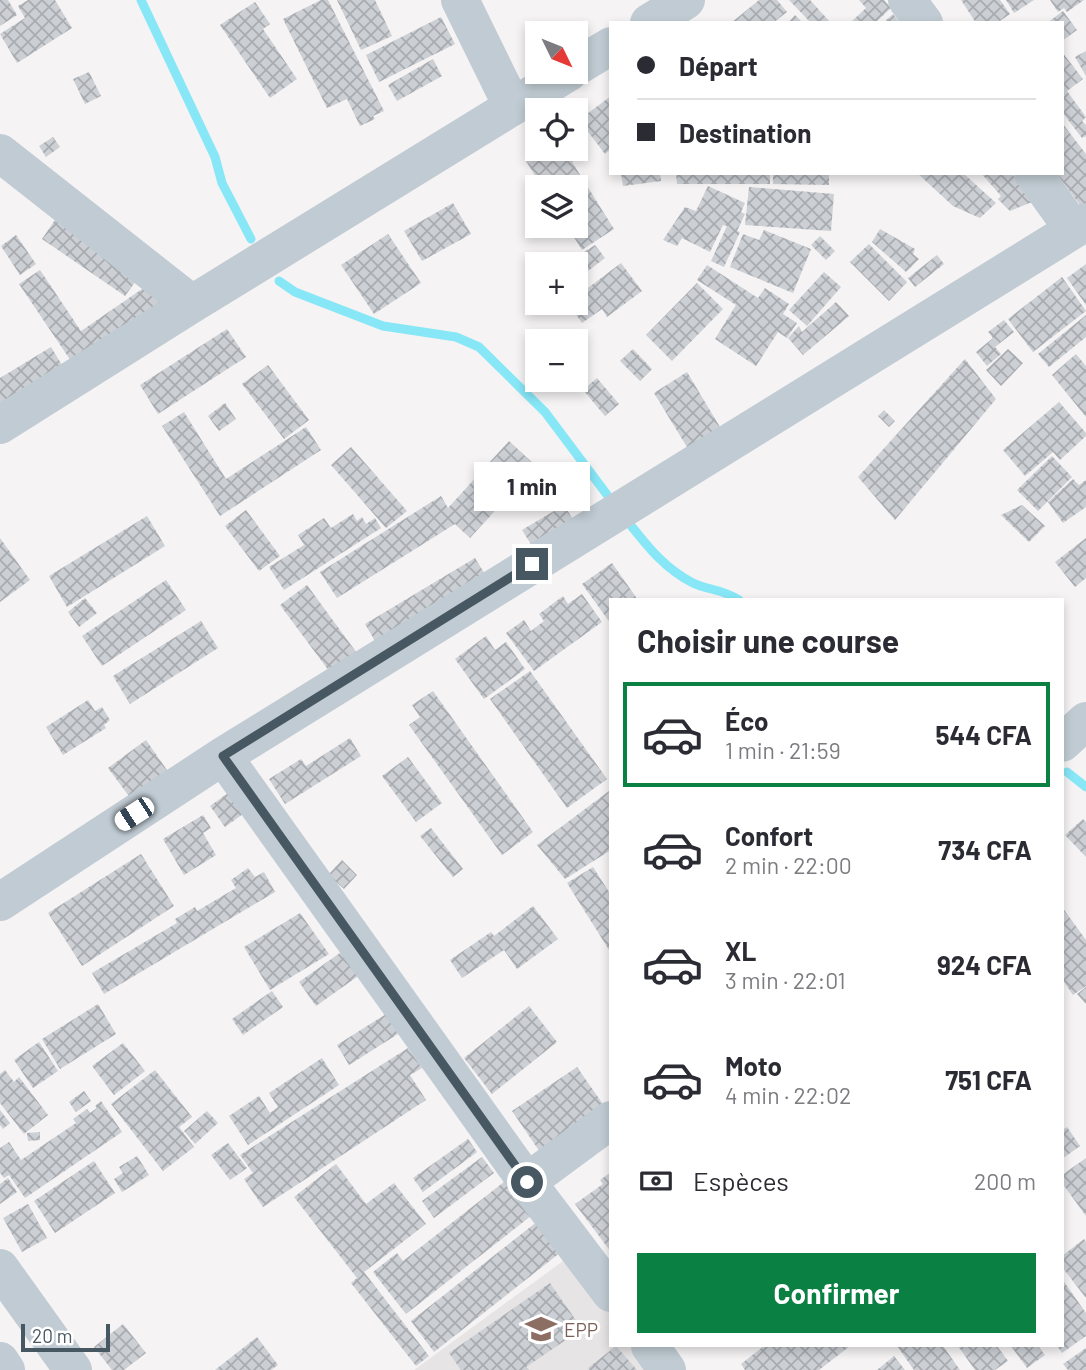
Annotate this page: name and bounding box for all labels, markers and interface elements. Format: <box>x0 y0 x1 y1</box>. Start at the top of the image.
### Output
north arrow <box>525 21 588 84</box>
map controls <box>525 21 588 392</box>
text: Départ <box>679 50 758 81</box>
button: locate <box>525 98 588 161</box>
text: Destination <box>679 117 812 148</box>
button: layers <box>525 175 588 238</box>
button: + <box>525 252 588 315</box>
button: − <box>525 329 588 392</box>
callout: 1 min <box>474 462 590 512</box>
text: 1 min <box>507 472 557 500</box>
route end <box>516 548 548 580</box>
text: Choisir une course <box>637 621 899 659</box>
icon: car <box>641 703 704 766</box>
text: Éco <box>725 705 768 736</box>
text: 544 CFA <box>936 719 1032 750</box>
text: 1 min · 21:59 <box>725 736 841 764</box>
car <box>111 794 158 834</box>
icon: car <box>641 818 704 881</box>
text: Confort <box>725 820 813 851</box>
text: 734 CFA <box>938 834 1032 865</box>
text: 2 min · 22:00 <box>725 851 852 879</box>
icon: car <box>641 933 704 996</box>
text: XL <box>725 935 756 966</box>
text: 924 CFA <box>937 949 1032 980</box>
text: 3 min · 22:01 <box>725 966 846 994</box>
icon: car <box>641 1048 704 1111</box>
text: Moto <box>725 1050 782 1081</box>
text: 751 CFA <box>945 1064 1032 1095</box>
text: 4 min · 22:02 <box>725 1081 851 1109</box>
icon: cash <box>637 1162 675 1200</box>
text: Espèces <box>693 1165 789 1196</box>
route start <box>511 1166 543 1198</box>
text: 200 m <box>974 1167 1036 1195</box>
button: Confirmer <box>637 1253 1036 1333</box>
school or university icon: EPP <box>524 1312 558 1346</box>
place label: EPP <box>564 1318 598 1341</box>
scale bar <box>21 1321 110 1353</box>
text: 20 m <box>32 1324 72 1347</box>

